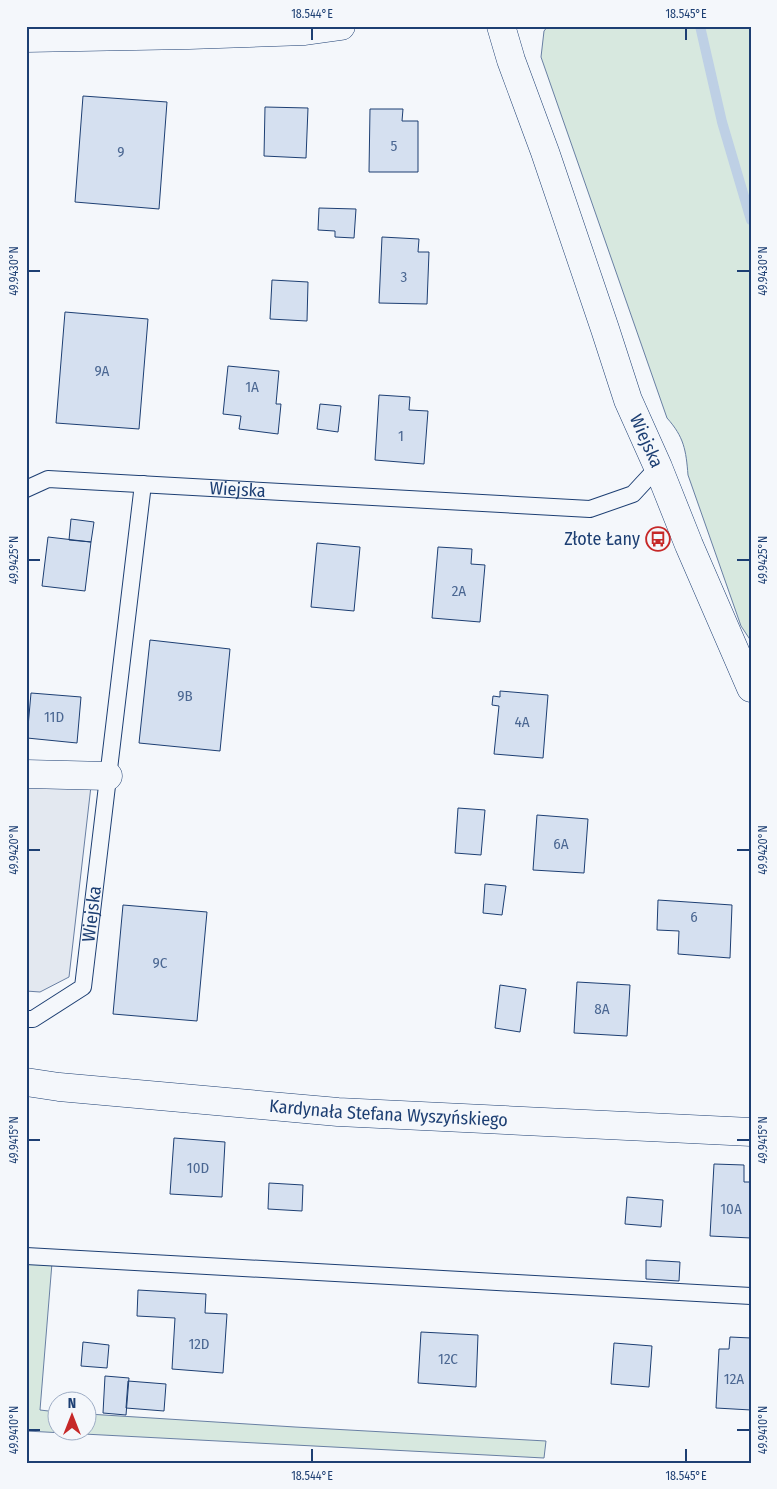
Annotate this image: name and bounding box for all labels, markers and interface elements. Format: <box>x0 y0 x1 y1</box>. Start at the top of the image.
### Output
text: 18.544°E <box>291 7 333 21</box>
text: 18.545°E <box>665 7 707 21</box>
house number: 5 <box>391 137 398 155</box>
house number: 9 <box>117 143 125 161</box>
text: 49.9430°N <box>7 246 21 296</box>
text: 49.9430°N <box>756 246 770 296</box>
house number: 3 <box>401 268 408 286</box>
house number: 9A <box>94 362 110 380</box>
house number: 1A <box>245 378 259 396</box>
street label: Wiejska <box>625 411 668 471</box>
house number: 1 <box>398 427 404 445</box>
street label: Wiejska <box>209 477 266 502</box>
bus stop icon: Złote Łany <box>645 526 671 552</box>
place label: Złote Łany <box>564 528 640 550</box>
text: 49.9425°N <box>7 536 21 584</box>
text: 49.9425°N <box>756 536 770 584</box>
house number: 2A <box>452 582 466 600</box>
house number: 9B <box>177 687 193 705</box>
house number: 11D <box>44 708 64 726</box>
house number: 4A <box>514 713 530 731</box>
text: 49.9420°N <box>7 825 21 875</box>
text: 49.9420°N <box>756 825 770 875</box>
house number: 6A <box>553 835 569 853</box>
street label: Wiejska <box>77 885 106 943</box>
house number: 6 <box>690 908 698 926</box>
house number: 9C <box>153 954 168 972</box>
house number: 8A <box>594 1000 610 1018</box>
street label: Kardynała Stefana Wyszyńskiego <box>268 1095 508 1131</box>
text: 49.9415°N <box>7 1116 21 1164</box>
text: 49.9415°N <box>756 1116 770 1164</box>
house number: 10D <box>187 1159 209 1177</box>
house number: 10A <box>720 1200 742 1218</box>
house number: 12D <box>188 1335 210 1353</box>
house number: 12C <box>438 1350 458 1368</box>
house number: 12A <box>724 1370 744 1388</box>
north arrow <box>48 1392 98 1442</box>
text: N <box>68 1395 76 1412</box>
text: 49.9410°N <box>7 1406 21 1454</box>
text: 49.9410°N <box>756 1406 770 1454</box>
text: 18.544°E <box>291 1469 333 1483</box>
text: 18.545°E <box>665 1469 707 1483</box>

